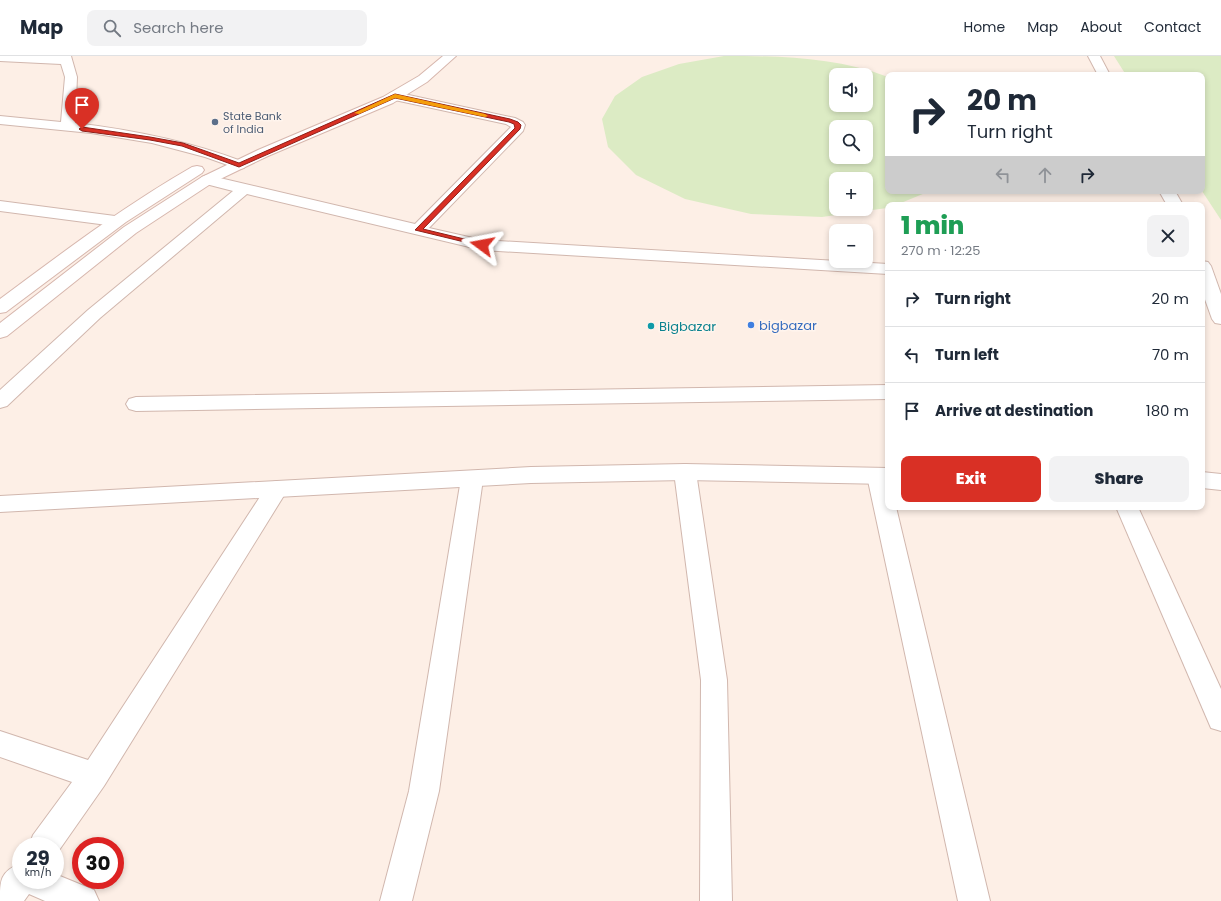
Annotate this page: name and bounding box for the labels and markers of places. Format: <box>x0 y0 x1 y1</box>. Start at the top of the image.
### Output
pin <box>65 88 99 129</box>
place label: State Bank of India <box>223 108 282 137</box>
marker: State Bank of India <box>210 117 220 127</box>
place label: bigbazar <box>759 316 817 335</box>
place label: Bigbazar <box>659 317 716 336</box>
marker: bigbazar <box>746 320 756 330</box>
marker: Bigbazar <box>646 321 656 331</box>

